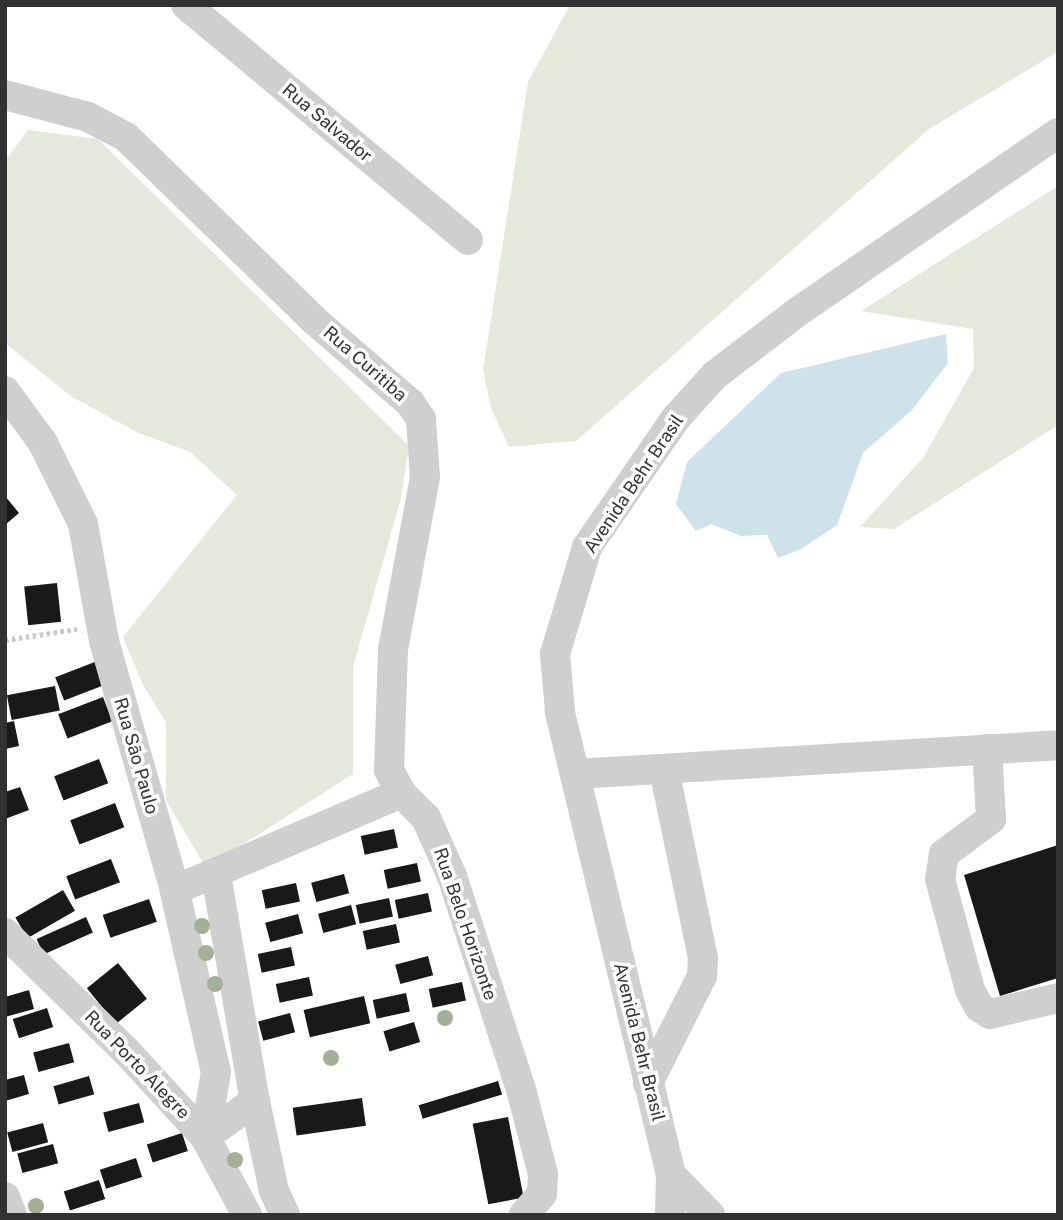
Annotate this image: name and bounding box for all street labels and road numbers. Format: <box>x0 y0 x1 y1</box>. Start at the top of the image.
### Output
street label: Rua Salvador <box>278 79 376 167</box>
street label: Rua Curitiba <box>319 322 411 406</box>
street label: Avenida Behr Brasil <box>580 411 688 557</box>
street label: Rua São Paulo <box>109 695 163 817</box>
street label: Rua Belo Horizonte <box>429 845 501 1003</box>
street label: Avenida Behr Brasil <box>609 961 669 1123</box>
street label: Rua Porto Alegre <box>80 1006 194 1124</box>

